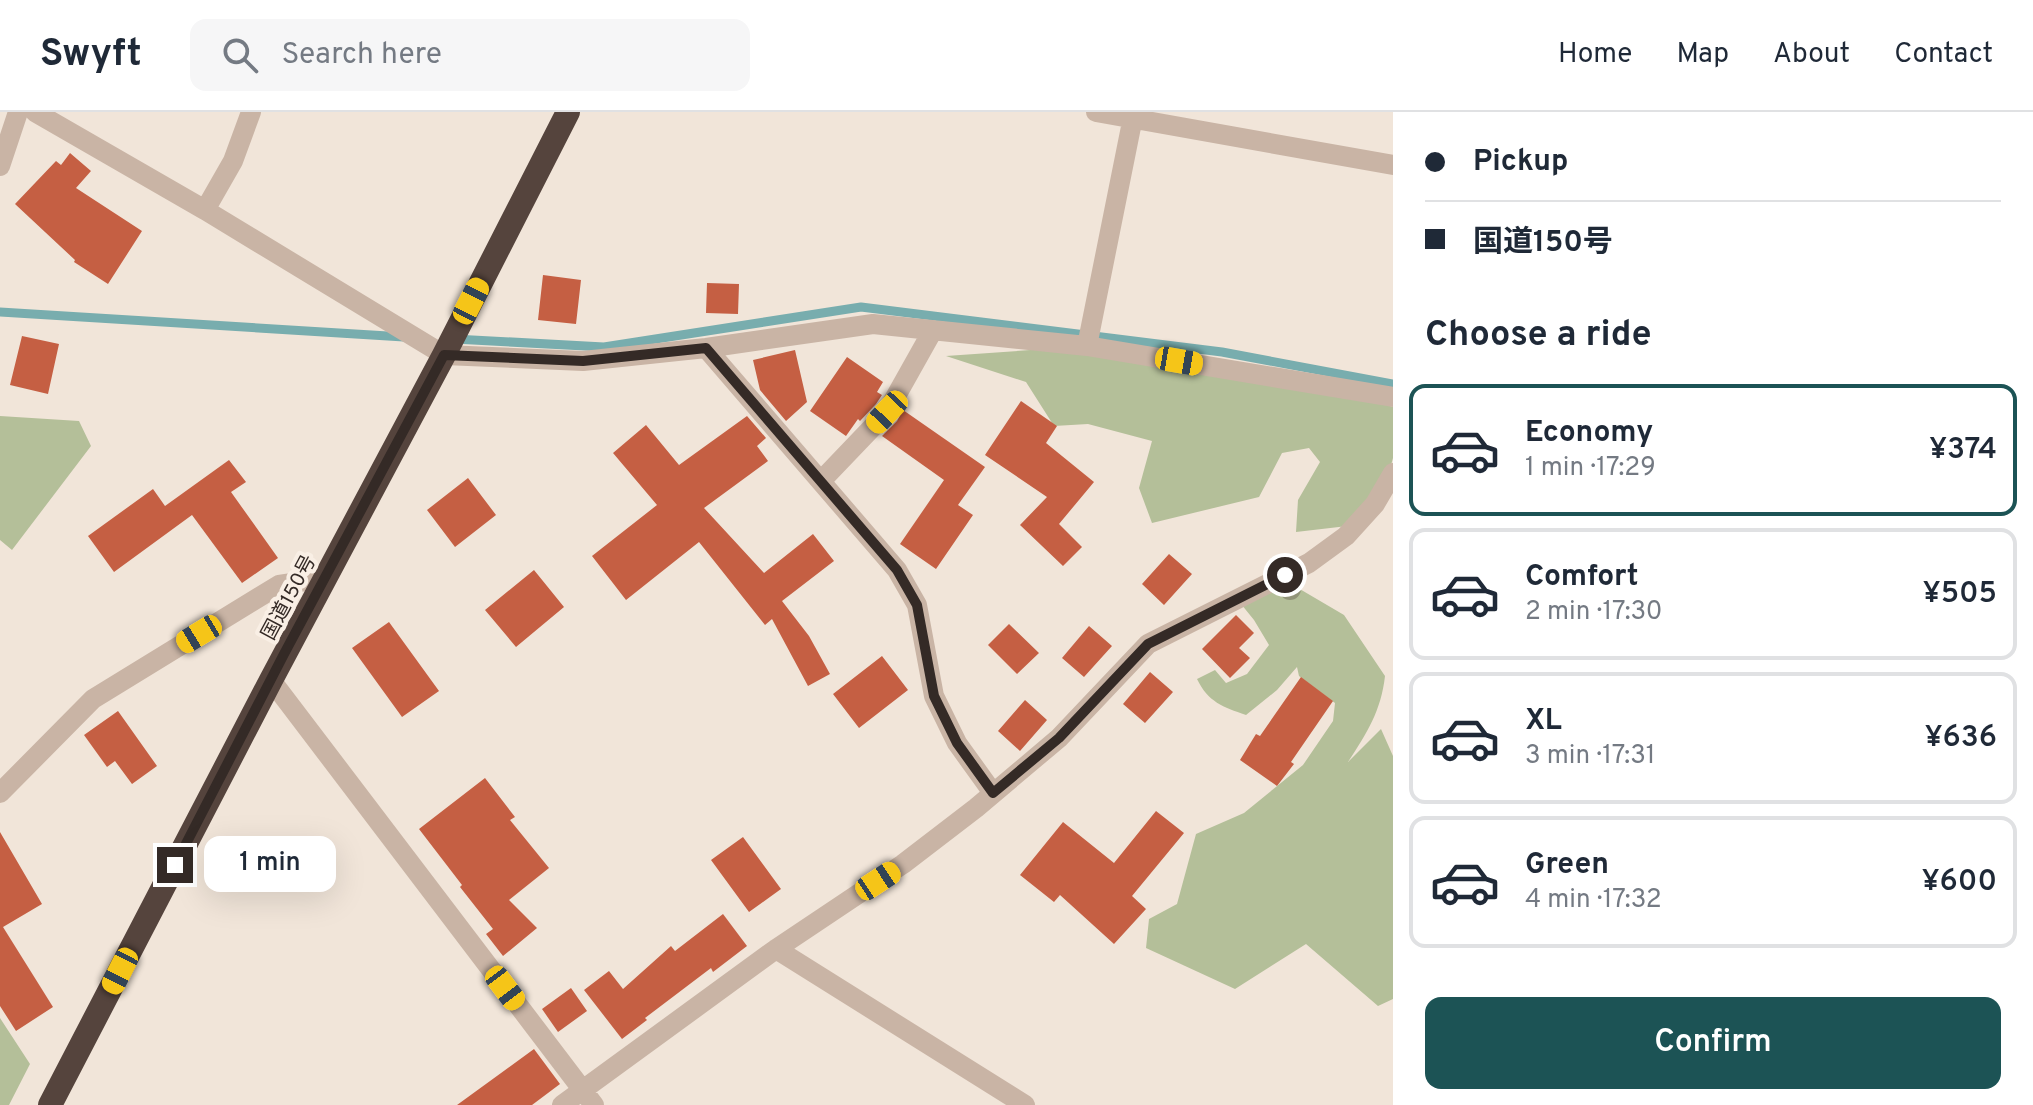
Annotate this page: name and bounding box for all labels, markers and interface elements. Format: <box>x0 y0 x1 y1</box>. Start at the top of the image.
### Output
search box <box>190 19 750 91</box>
text: Swyft <box>40 31 142 80</box>
icon: search <box>218 33 262 77</box>
text: Search here <box>282 37 442 74</box>
text: Home <box>1558 37 1632 73</box>
text: Map <box>1676 37 1729 73</box>
text: About <box>1773 37 1850 73</box>
text: Contact <box>1894 37 1993 73</box>
text: Pickup <box>1473 144 1568 181</box>
text: 国道150号 <box>1473 225 1613 262</box>
car <box>449 274 493 328</box>
text: Choose a ride <box>1425 313 1651 359</box>
car <box>1153 345 1205 377</box>
car <box>862 386 912 438</box>
icon: car <box>1429 414 1501 486</box>
text: Economy <box>1525 415 1653 452</box>
text: ¥374 <box>1929 432 1997 469</box>
text: 1 min · 17:29 <box>1525 452 1656 485</box>
street label: 国道150号 <box>257 551 323 645</box>
route start <box>1267 557 1303 593</box>
icon: car <box>1429 558 1501 630</box>
text: Comfort <box>1525 559 1638 596</box>
text: ¥505 <box>1923 576 1997 613</box>
text: 2 min · 17:30 <box>1525 596 1663 629</box>
car <box>172 611 226 657</box>
icon: car <box>1429 702 1501 774</box>
text: XL <box>1525 703 1562 740</box>
text: ¥636 <box>1925 720 1997 757</box>
text: 3 min · 17:31 <box>1525 740 1656 773</box>
callout: 1 min <box>203 837 335 893</box>
icon: car <box>1429 846 1501 918</box>
route end <box>157 847 193 883</box>
text: 1 min <box>239 847 301 880</box>
text: Green <box>1525 847 1609 884</box>
car <box>851 858 905 904</box>
text: ¥600 <box>1922 864 1997 901</box>
text: 4 min · 17:32 <box>1525 884 1662 917</box>
car <box>98 944 142 998</box>
car <box>481 962 529 1014</box>
button: Confirm <box>1425 997 2001 1089</box>

